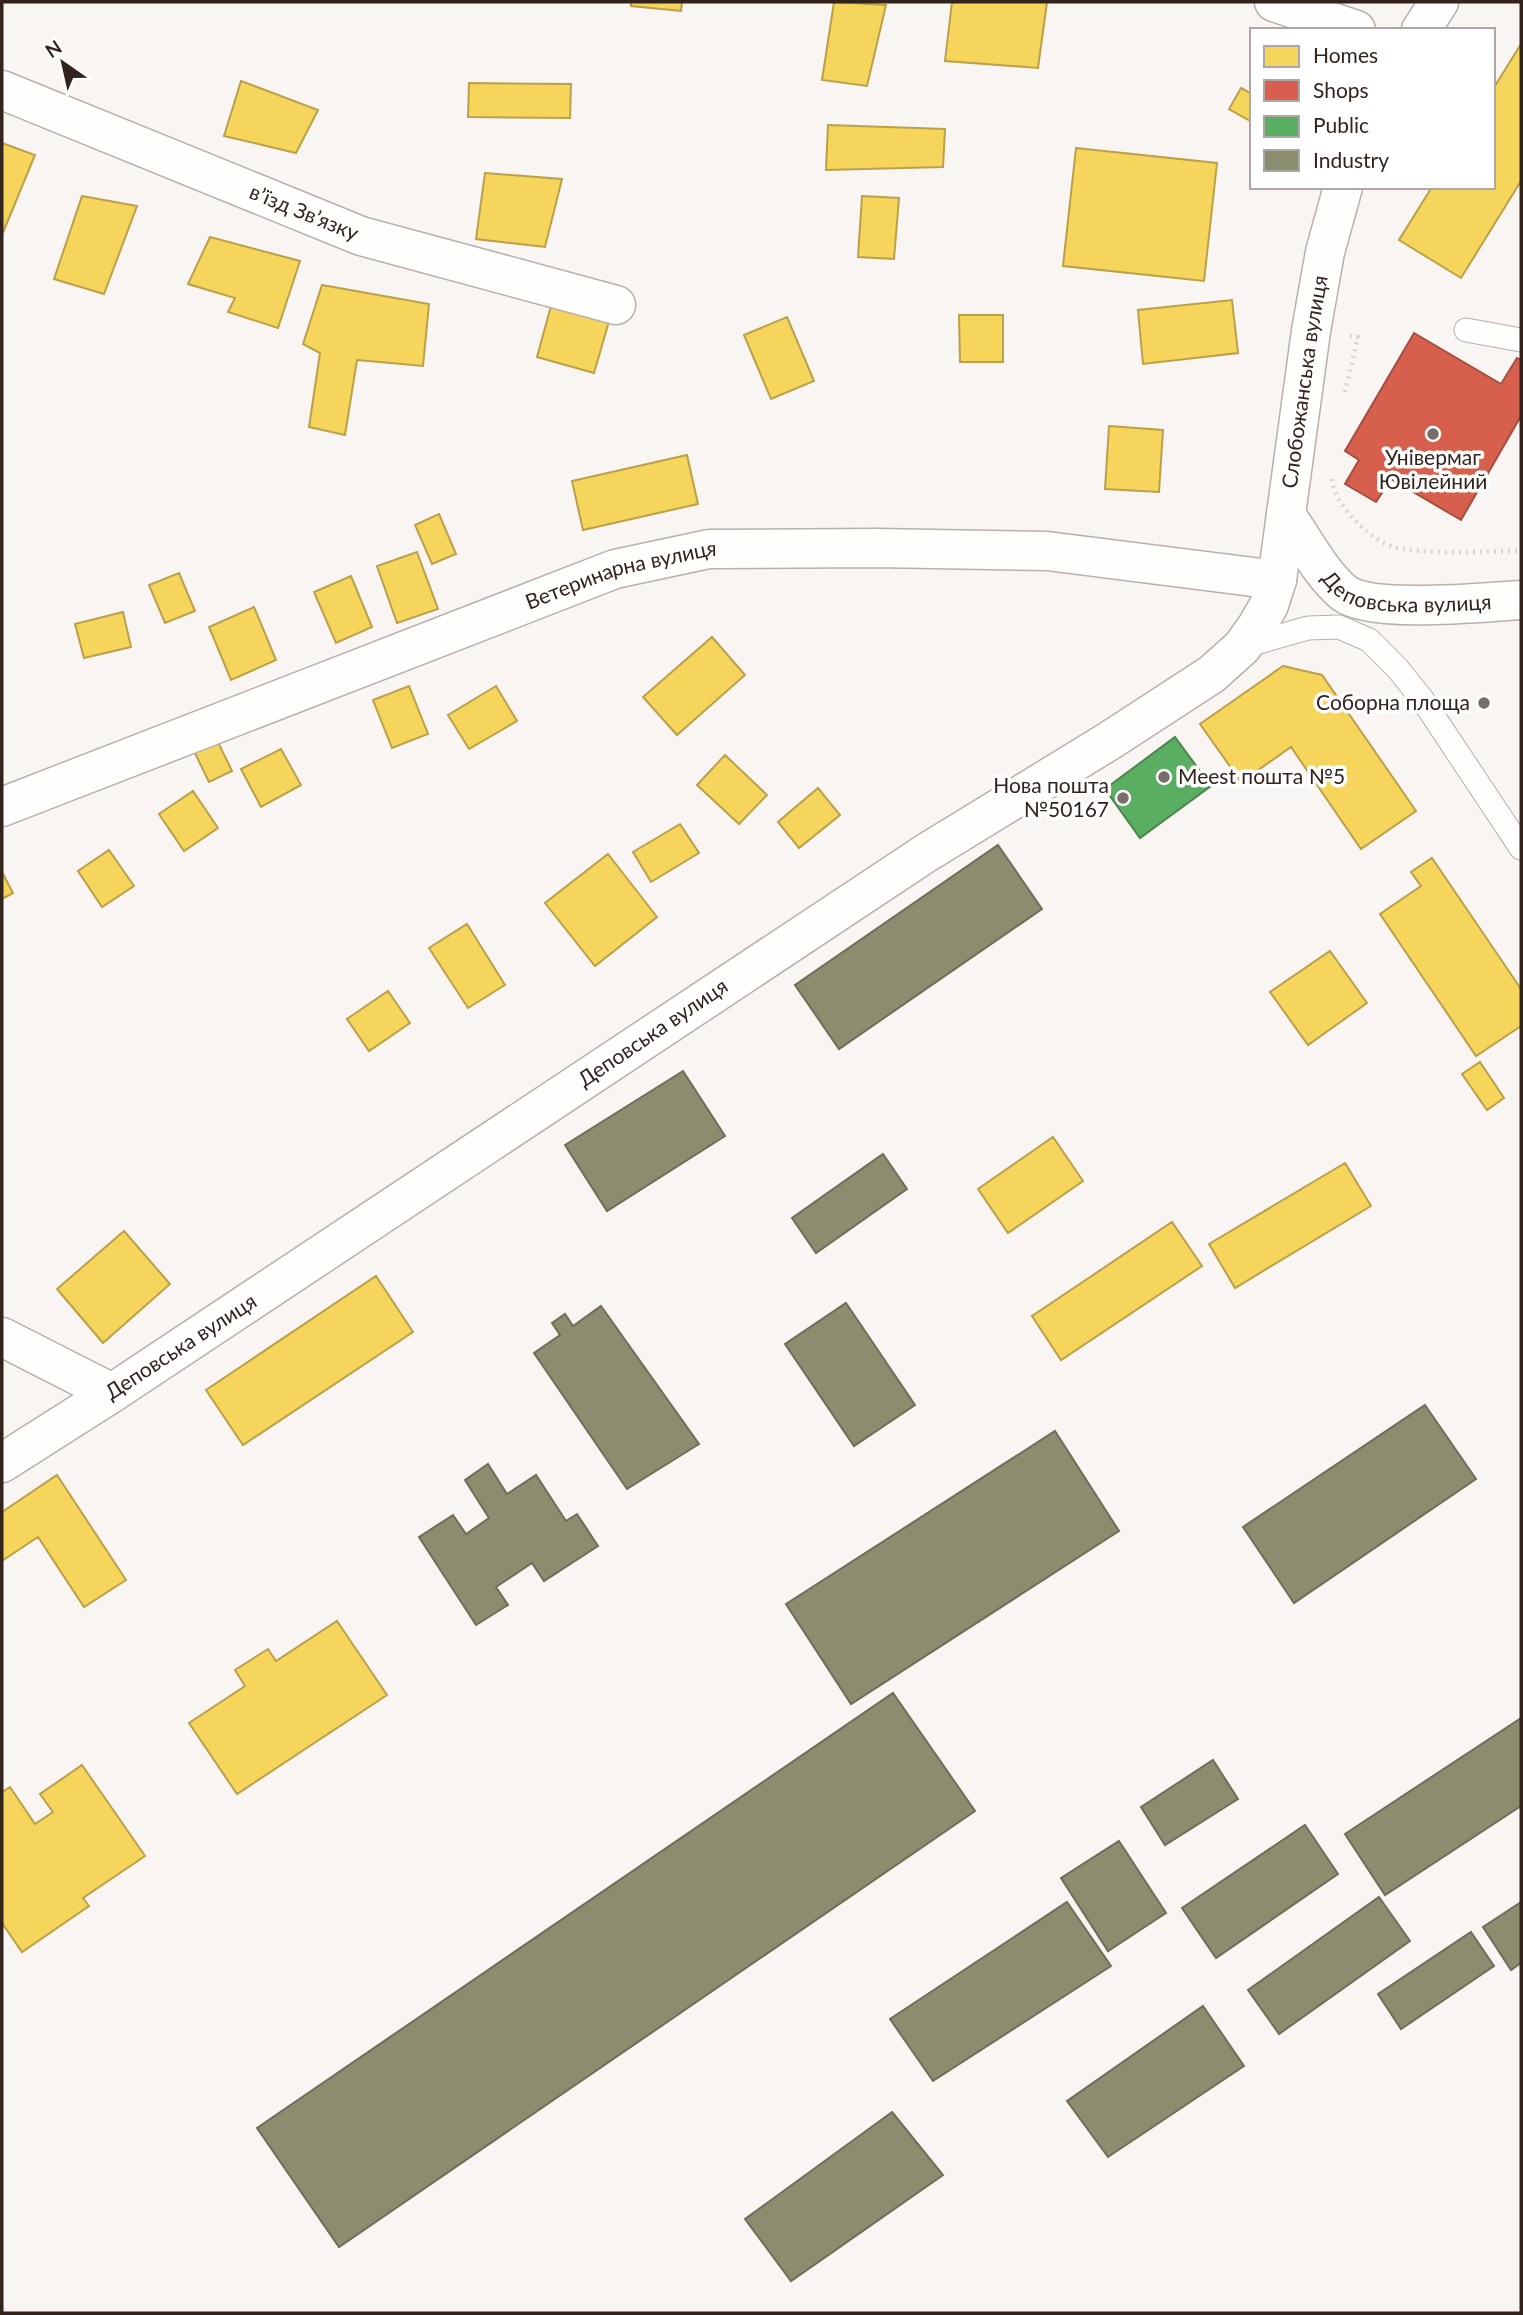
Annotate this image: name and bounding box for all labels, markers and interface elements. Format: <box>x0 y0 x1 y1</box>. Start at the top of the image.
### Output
north arrow <box>28 28 98 98</box>
legend <box>1250 28 1495 189</box>
text: N <box>41 35 66 62</box>
text: Homes <box>1313 42 1378 67</box>
text: Shops <box>1313 77 1369 102</box>
text: Public <box>1313 112 1369 137</box>
text: Industry <box>1313 147 1389 172</box>
street label: в’їзд Зв’язку <box>246 178 363 245</box>
street label: Слобожанська вулиця <box>1276 273 1332 490</box>
marker: Універмаг Ювілейний <box>1425 426 1441 442</box>
place label: Універмаг Ювілейний <box>1379 444 1487 493</box>
street label: Ветеринарна вулиця <box>521 535 717 614</box>
street label: Деповська вулиця <box>1317 565 1492 616</box>
place label: Соборна площа <box>1316 689 1470 714</box>
marker: Соборна площа <box>1476 695 1492 711</box>
place label: Meest пошта №5 <box>1178 763 1345 788</box>
marker: Meest пошта №5 <box>1156 769 1172 785</box>
place label: Нова пошта №50167 <box>993 772 1109 821</box>
marker: Нова пошта №50167 <box>1115 790 1131 806</box>
street label: Деповська вулиця <box>573 972 732 1091</box>
street label: Деповська вулиця <box>100 1288 261 1404</box>

